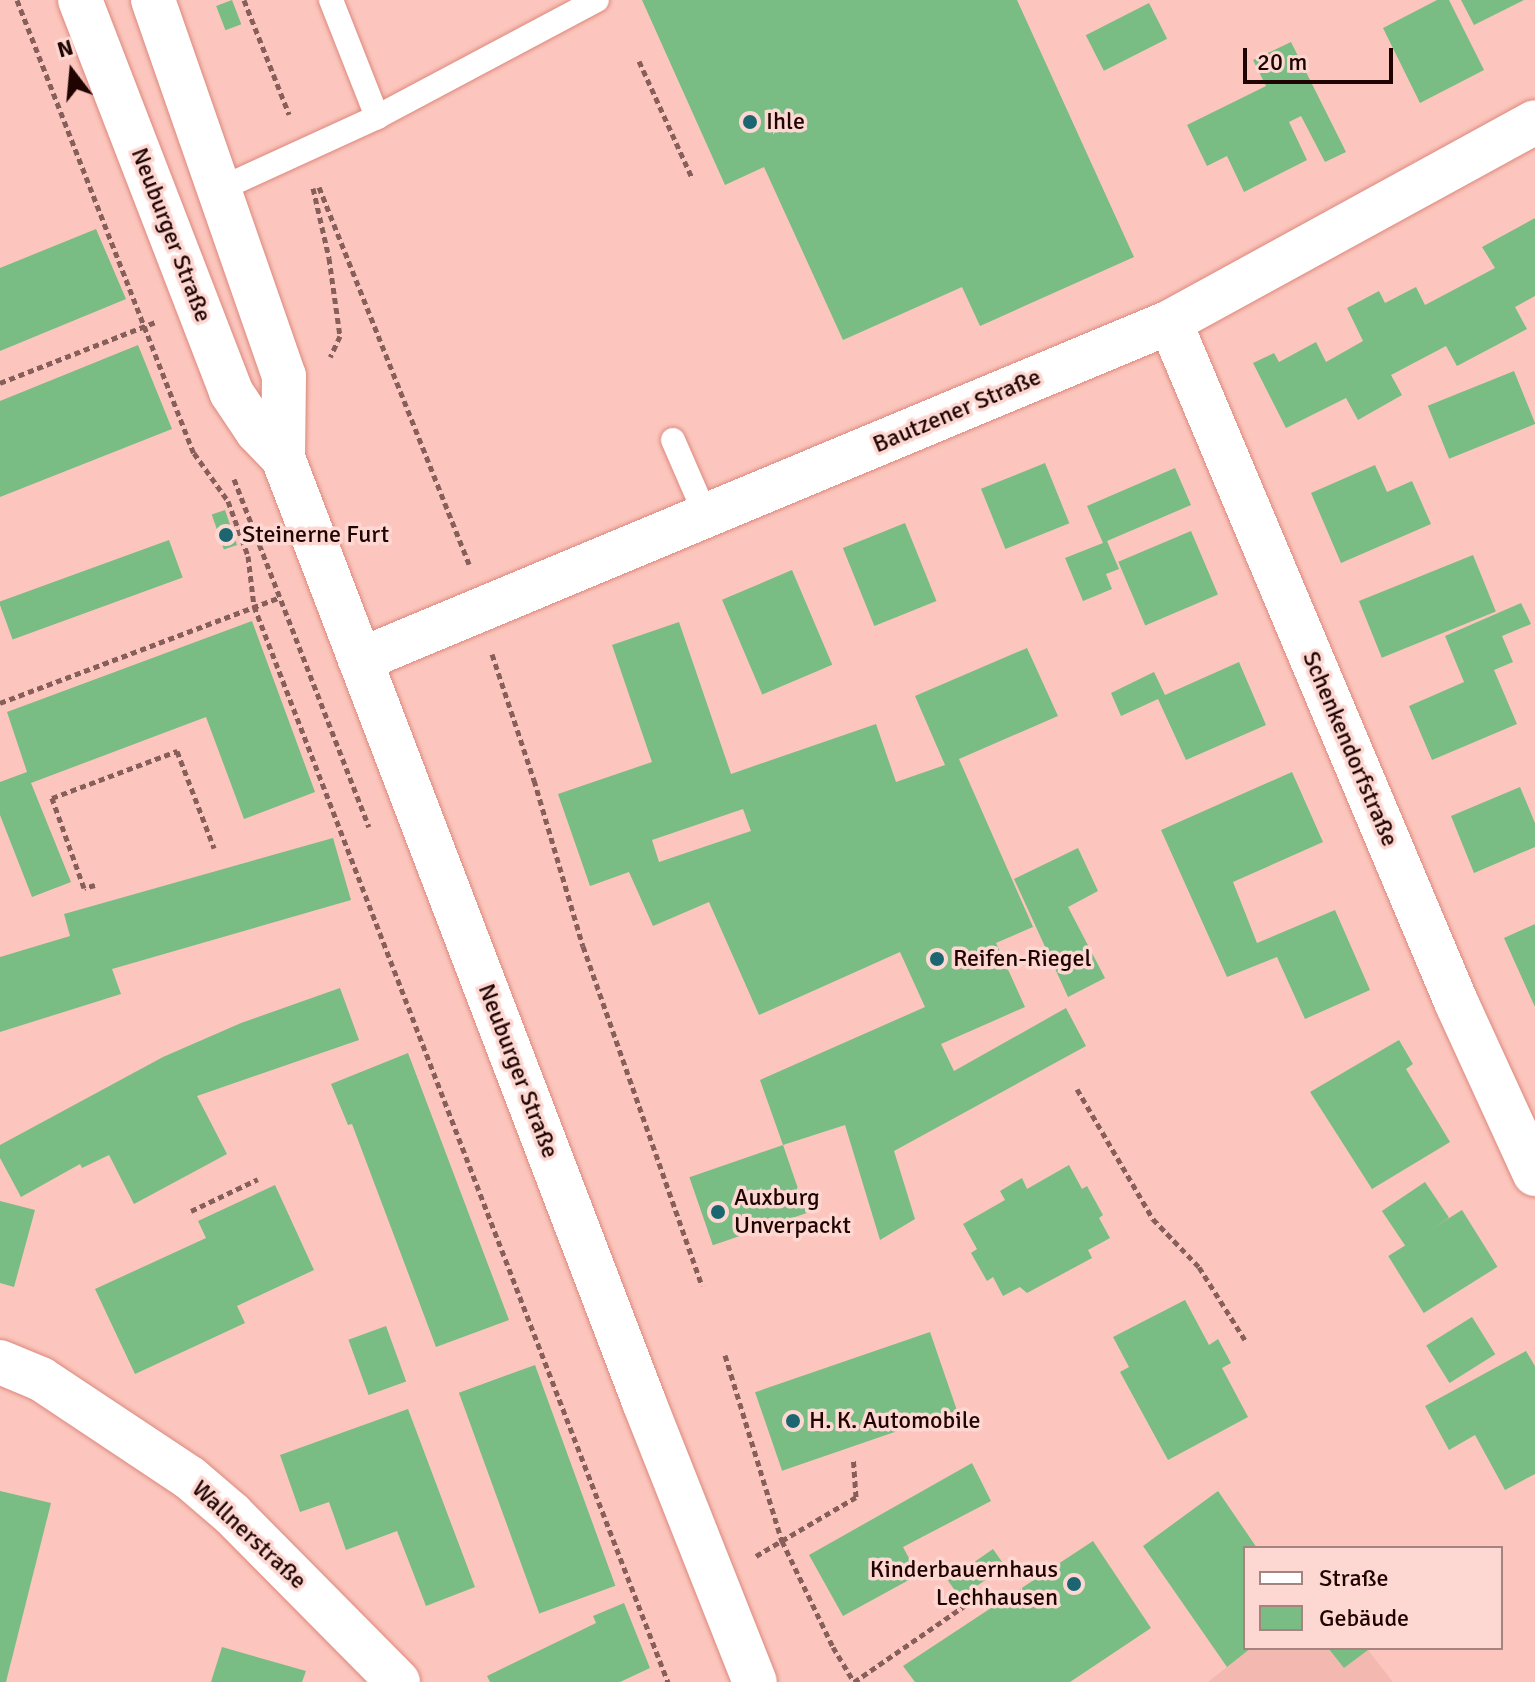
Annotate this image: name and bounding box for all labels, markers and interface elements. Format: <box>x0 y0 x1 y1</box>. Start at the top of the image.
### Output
north arrow <box>32 32 112 112</box>
scale bar <box>1247 32 1397 82</box>
text: N <box>54 33 76 64</box>
text: 20 m <box>1257 47 1307 77</box>
place label: Ihle <box>766 108 805 136</box>
marker: Ihle <box>741 113 759 131</box>
street label: Neuburger Straße <box>125 144 217 326</box>
street label: Bautzener Straße <box>869 363 1045 459</box>
place label: Steinerne Furt <box>242 521 389 549</box>
marker: Steinerne Furt <box>217 526 235 544</box>
street label: Schenkendorfstraße <box>1296 647 1404 851</box>
place label: Reifen-Riegel <box>953 945 1091 973</box>
marker: Reifen-Riegel <box>928 950 946 968</box>
street label: Neuburger Straße <box>472 980 564 1162</box>
place label: Auxburg Unverpackt <box>734 1184 851 1240</box>
marker: Auxburg Unverpackt <box>709 1203 727 1221</box>
place label: H. K. Automobile <box>809 1407 980 1435</box>
marker: H. K. Automobile <box>784 1412 802 1430</box>
street label: Wallnerstraße <box>186 1475 312 1595</box>
legend <box>1243 1546 1503 1650</box>
place label: Kinderbauernhaus Lechhausen <box>870 1556 1058 1612</box>
text: Straße <box>1319 1563 1389 1593</box>
marker: Kinderbauernhaus Lechhausen <box>1065 1575 1083 1593</box>
text: Gebäude <box>1319 1603 1409 1633</box>

